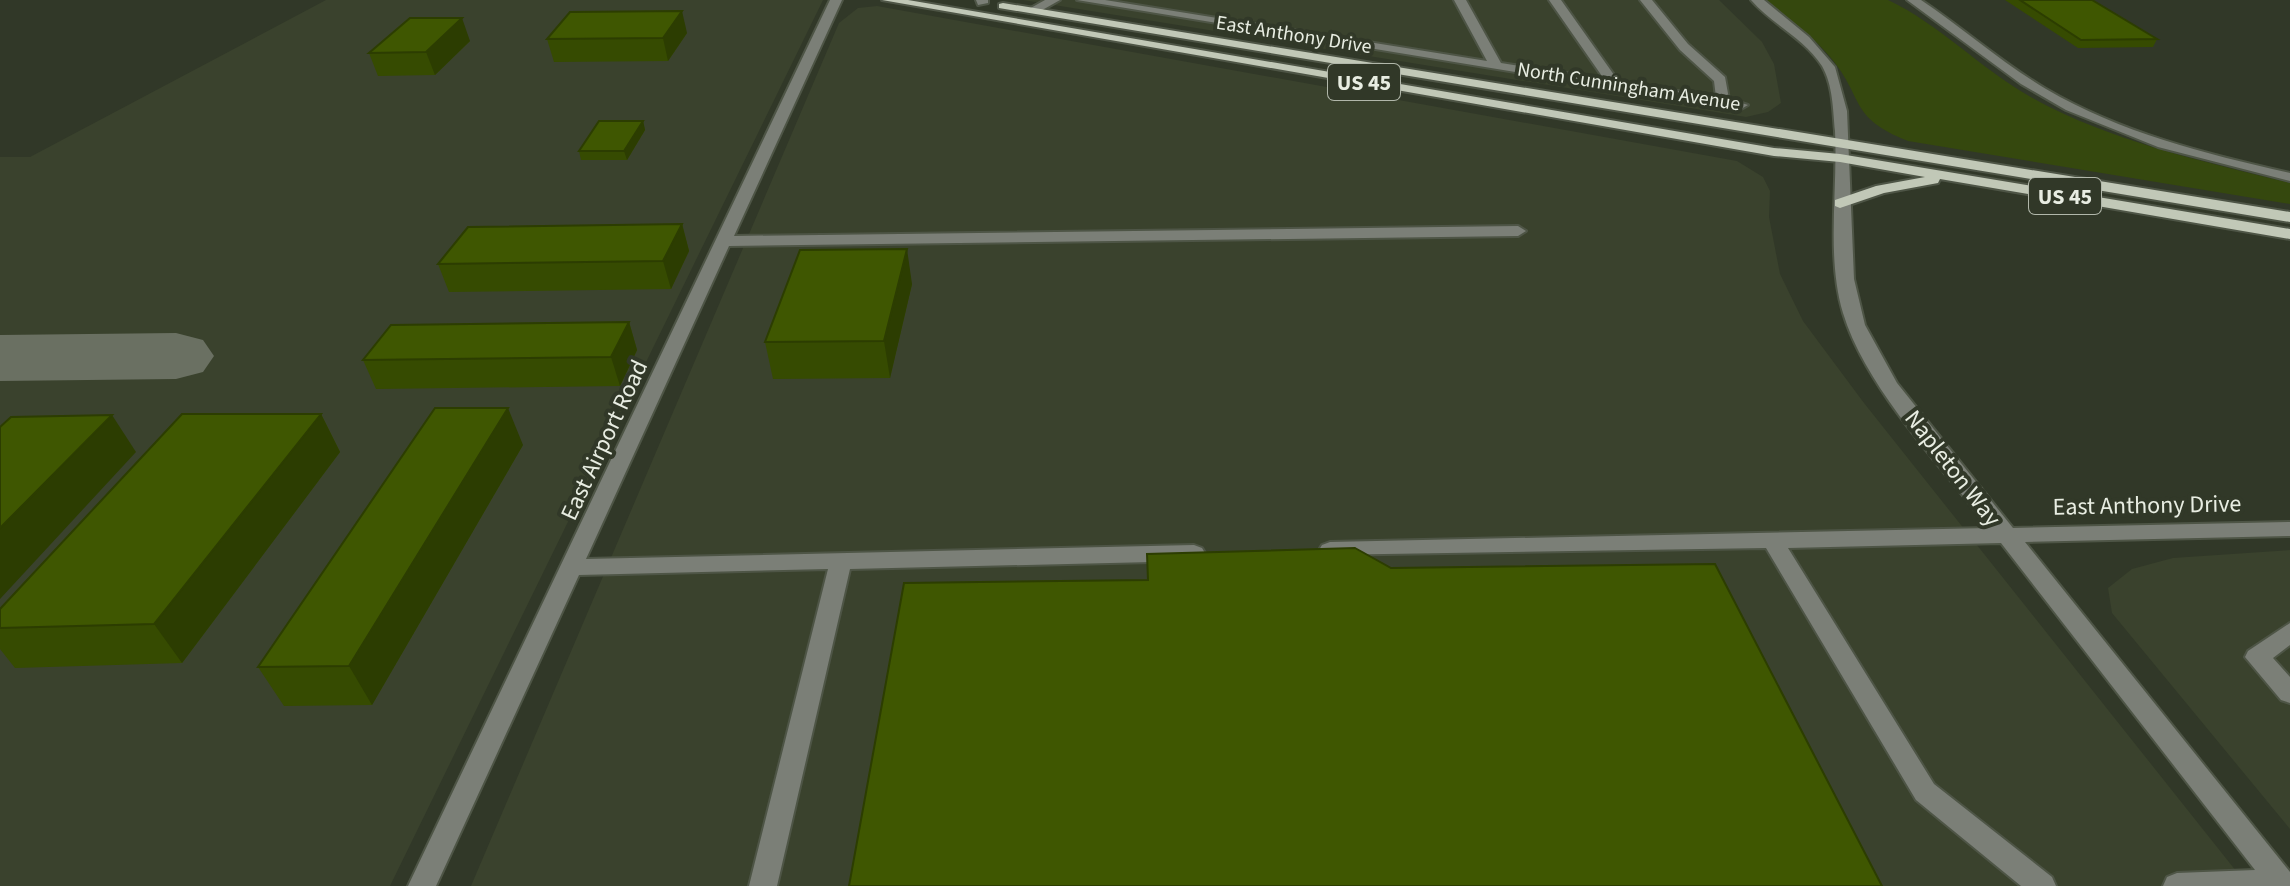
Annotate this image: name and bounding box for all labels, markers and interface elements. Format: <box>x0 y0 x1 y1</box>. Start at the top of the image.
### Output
street label: East Anthony Drive <box>1214 9 1374 61</box>
street label: North Cunningham Avenue <box>1515 56 1742 118</box>
road number: US 45 <box>1328 64 1400 100</box>
road number: US 45 <box>2029 178 2101 214</box>
street label: East Airport Road <box>552 354 657 526</box>
street label: Napleton Way <box>1896 403 2009 534</box>
street label: East Anthony Drive <box>2052 486 2242 525</box>

